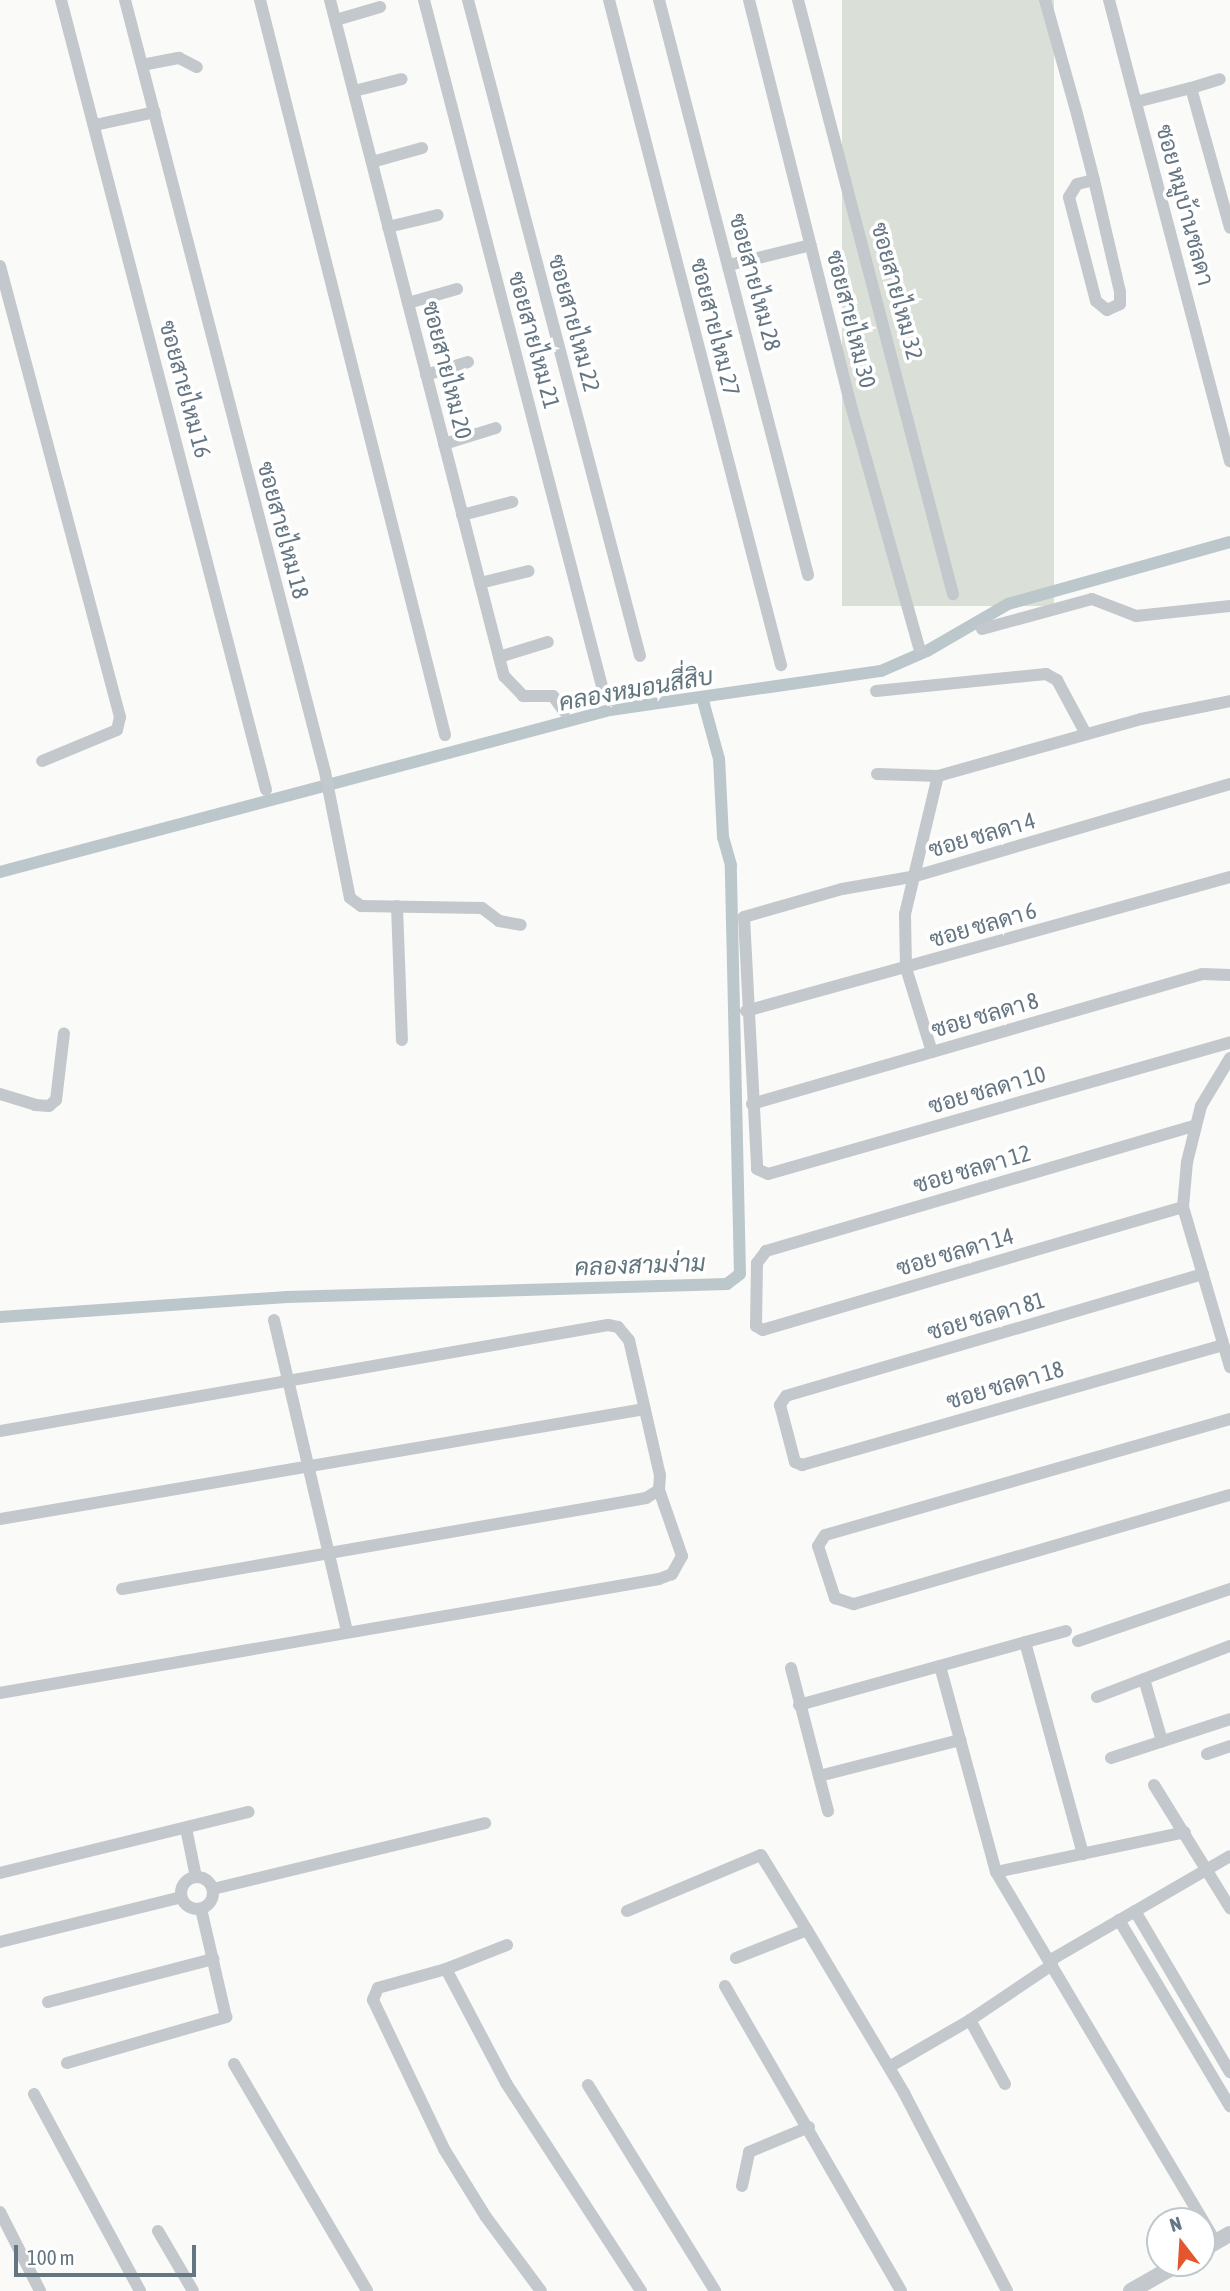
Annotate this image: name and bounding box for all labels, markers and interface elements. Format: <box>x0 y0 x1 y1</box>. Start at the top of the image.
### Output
street label: ซอย หมูบ้านชลดา <box>1150 122 1220 288</box>
street label: ซอยสายไหม 28 <box>723 210 787 354</box>
street label: ซอยสายไหม 32 <box>865 219 929 363</box>
street label: ซอยสายไหม 30 <box>821 247 881 391</box>
street label: ซอยสายไหม 22 <box>542 251 606 395</box>
street label: ซอยสายไหม 27 <box>685 255 745 399</box>
street label: ซอยสายไหม 21 <box>502 268 566 412</box>
street label: ซอยสายไหม 20 <box>417 298 477 442</box>
street label: ซอยสายไหม 16 <box>153 317 217 461</box>
street label: ซอยสายไหม 18 <box>251 458 315 602</box>
water label: คลองหมอนสี่สิบ <box>557 661 715 717</box>
street label: ซอย ชลดา 4 <box>925 807 1039 863</box>
street label: ซอย ชลดา 6 <box>926 897 1040 953</box>
street label: ซอย ชลดา 8 <box>928 987 1042 1043</box>
street label: ซอย ชลดา 10 <box>925 1060 1049 1120</box>
street label: ซอย ชลดา 12 <box>910 1139 1034 1199</box>
street label: ซอย ชลดา 14 <box>893 1222 1017 1282</box>
water label: คลองสามง่าม <box>574 1248 706 1282</box>
street label: ซอย ชลดา 81 <box>924 1286 1048 1346</box>
street label: ซอย ชลดา 18 <box>943 1355 1067 1415</box>
north arrow <box>1146 2207 1216 2277</box>
text: N <box>1167 2212 1184 2236</box>
scale bar <box>18 2232 200 2276</box>
text: 100 m <box>27 2245 75 2269</box>

